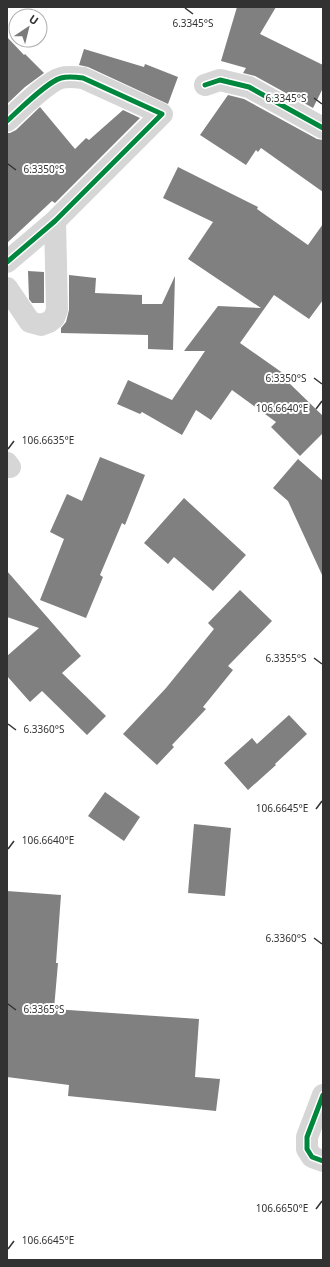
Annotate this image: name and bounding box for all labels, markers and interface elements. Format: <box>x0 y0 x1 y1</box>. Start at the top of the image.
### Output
north arrow <box>8 8 48 48</box>
text: U <box>26 11 42 28</box>
text: 6.3345°S <box>172 16 214 30</box>
text: 6.3345°S <box>265 91 307 105</box>
text: 6.3350°S <box>23 162 65 176</box>
text: 6.3350°S <box>265 371 307 385</box>
text: 106.6640°E <box>256 401 308 415</box>
text: 106.6635°E <box>22 433 74 447</box>
text: 6.3355°S <box>265 651 307 665</box>
text: 6.3360°S <box>23 722 65 736</box>
text: 106.6645°E <box>256 801 308 815</box>
text: 106.6640°E <box>22 833 74 847</box>
text: 6.3360°S <box>265 931 307 945</box>
text: 6.3365°S <box>23 1002 65 1016</box>
text: 106.6650°E <box>256 1201 308 1215</box>
text: 106.6645°E <box>22 1233 74 1247</box>

